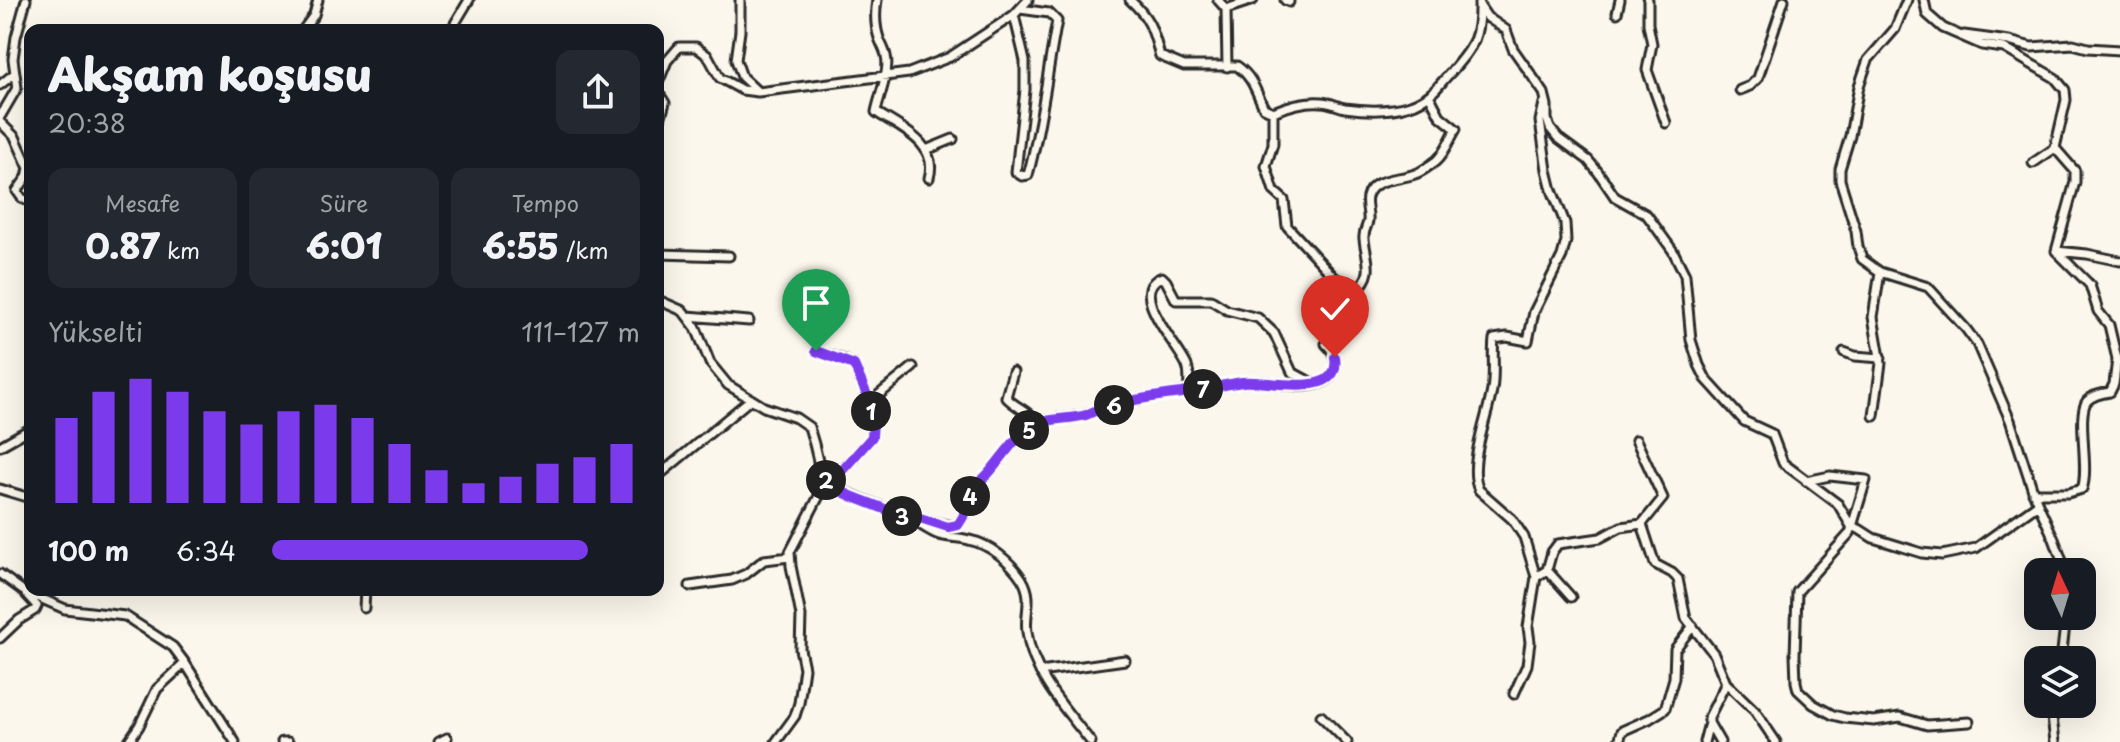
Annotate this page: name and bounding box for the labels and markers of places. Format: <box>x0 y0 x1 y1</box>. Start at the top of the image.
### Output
pin <box>782 269 850 351</box>
pin <box>1301 275 1369 357</box>
pin: 7 <box>1183 369 1223 409</box>
pin: 6 <box>1094 385 1134 425</box>
pin: 1 <box>851 391 891 431</box>
pin: 5 <box>1009 410 1049 450</box>
pin: 2 <box>806 460 846 500</box>
pin: 4 <box>950 476 990 516</box>
pin: 3 <box>882 496 922 536</box>

